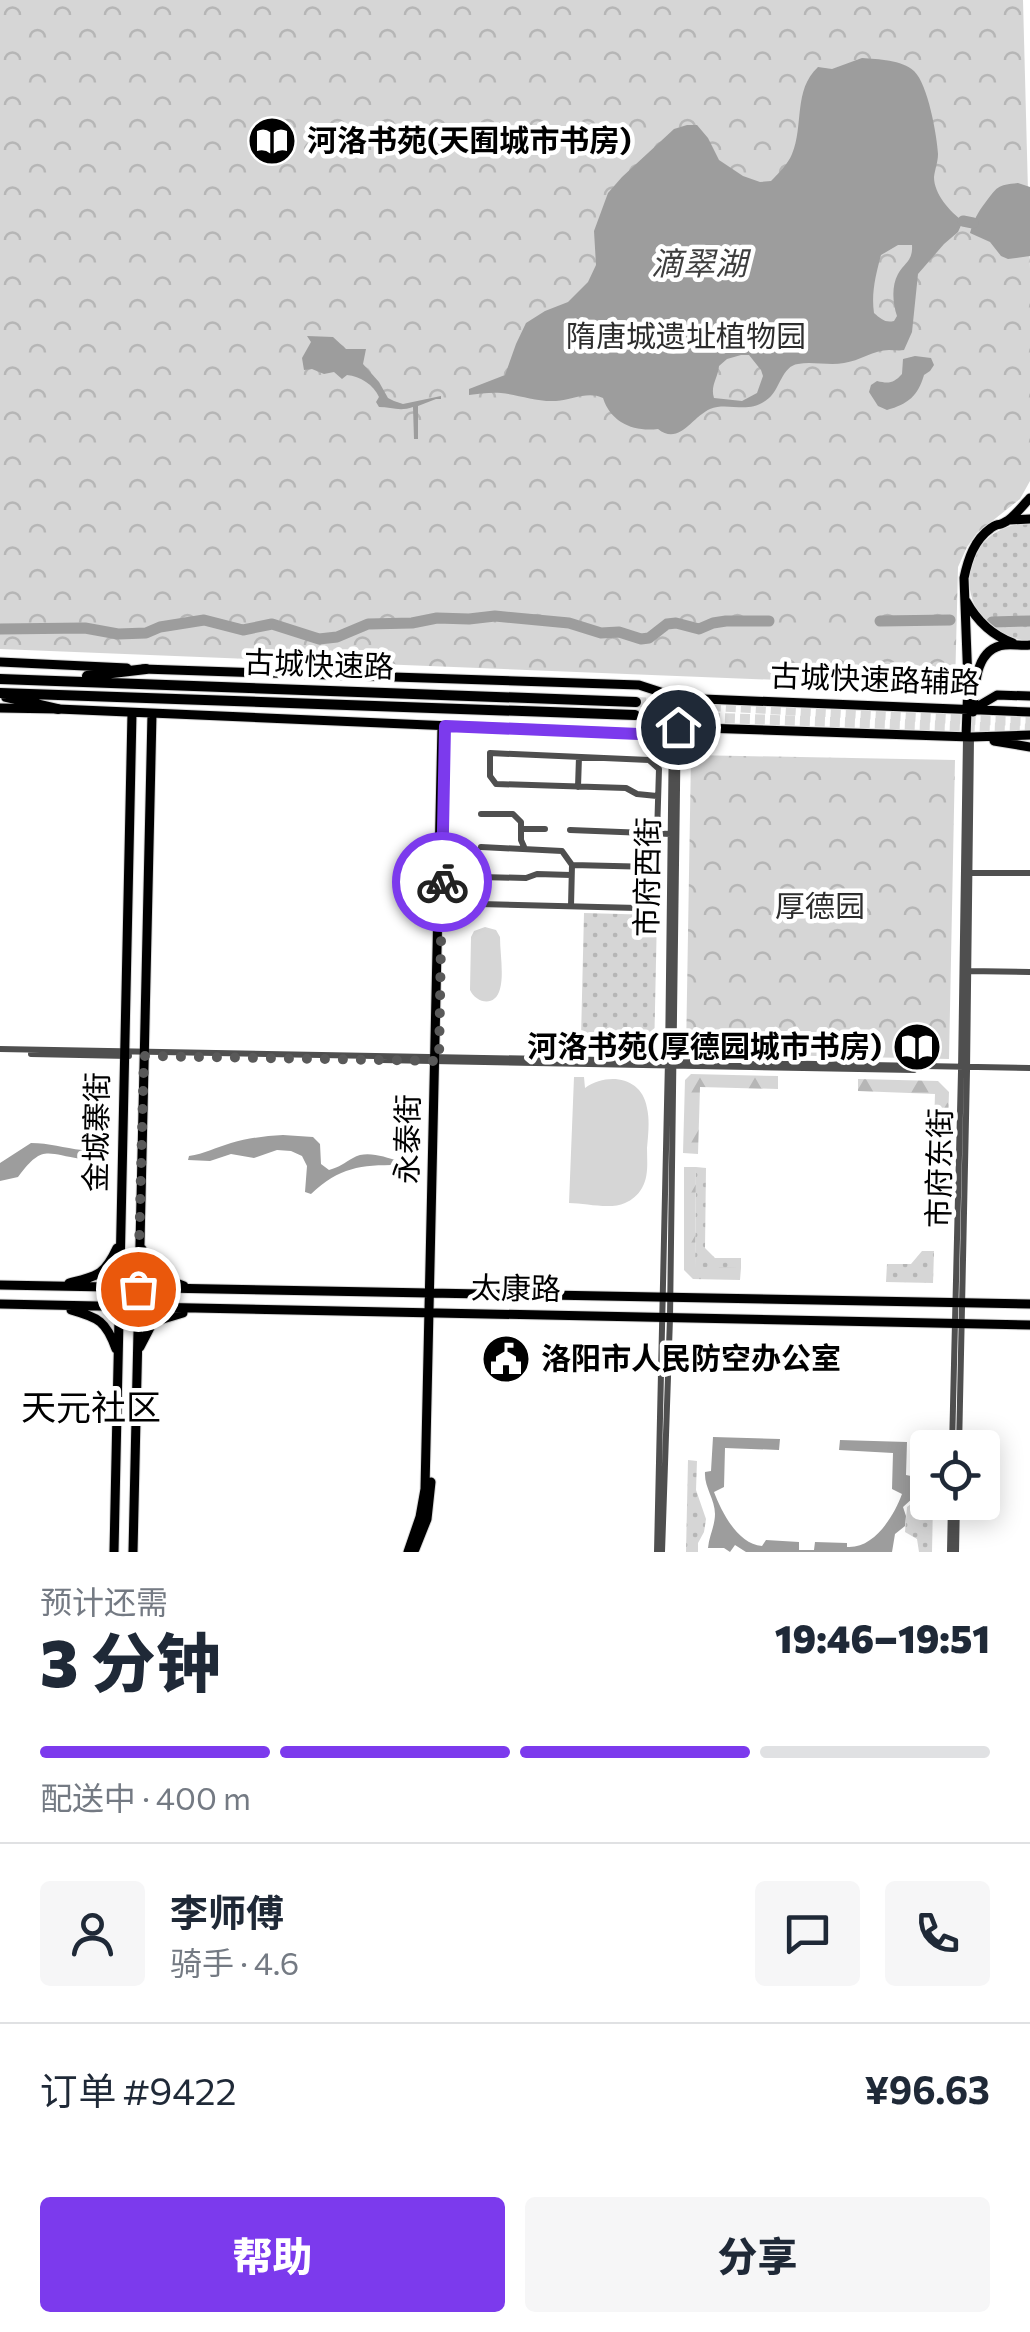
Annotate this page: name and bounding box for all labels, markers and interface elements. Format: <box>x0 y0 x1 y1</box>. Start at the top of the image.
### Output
library icon: 河洛书苑(天囿城市书房) <box>246 115 298 167</box>
place label: 河洛书苑(天囿城市书房) <box>307 120 632 157</box>
water label: 滴翠湖 <box>651 242 752 282</box>
park label: 隋唐城遗址植物园 <box>566 316 806 353</box>
street label: 古城快速路 <box>243 641 395 684</box>
street label: 古城快速路辅路 <box>770 655 981 700</box>
pin <box>636 685 721 770</box>
icon: home <box>651 700 706 755</box>
street label: 市府西街 <box>626 817 665 937</box>
courier <box>392 832 492 932</box>
icon: bike <box>415 855 470 910</box>
park label: 厚德园 <box>775 886 865 923</box>
library icon: 河洛书苑(厚德园城市书房) <box>891 1021 943 1073</box>
place label: 河洛书苑(厚德园城市书房) <box>527 1026 882 1063</box>
street label: 金城寨街 <box>75 1072 114 1192</box>
street label: 永泰街 <box>386 1094 425 1184</box>
street label: 市府东街 <box>918 1108 957 1228</box>
pin <box>96 1247 181 1332</box>
icon: bag <box>111 1262 166 1317</box>
street label: 太康路 <box>471 1267 561 1306</box>
public building icon: 洛阳市人民防空办公室 <box>480 1333 532 1385</box>
place label: 洛阳市人民防空办公室 <box>541 1338 841 1375</box>
district label: 天元社区 <box>21 1384 161 1427</box>
map controls <box>910 1430 1000 1520</box>
button: locate <box>910 1430 1000 1520</box>
text: 预计还需 <box>40 1581 168 1621</box>
text: 19:46–19:51 <box>775 1614 990 1661</box>
text: 3 分钟 <box>40 1621 221 1700</box>
text: 配送中 · 400 m <box>40 1777 251 1817</box>
button: person <box>40 1881 145 1986</box>
button: chat <box>755 1881 860 1986</box>
button: phone <box>885 1881 990 1986</box>
text: 李师傅 <box>170 1888 284 1935</box>
text: 骑手 · 4.6 <box>170 1942 299 1982</box>
text: ¥96.63 <box>864 2065 990 2112</box>
text: 订单 #9422 <box>40 2066 237 2113</box>
button: 帮助 <box>40 2197 505 2312</box>
button: 分享 <box>525 2197 990 2312</box>

